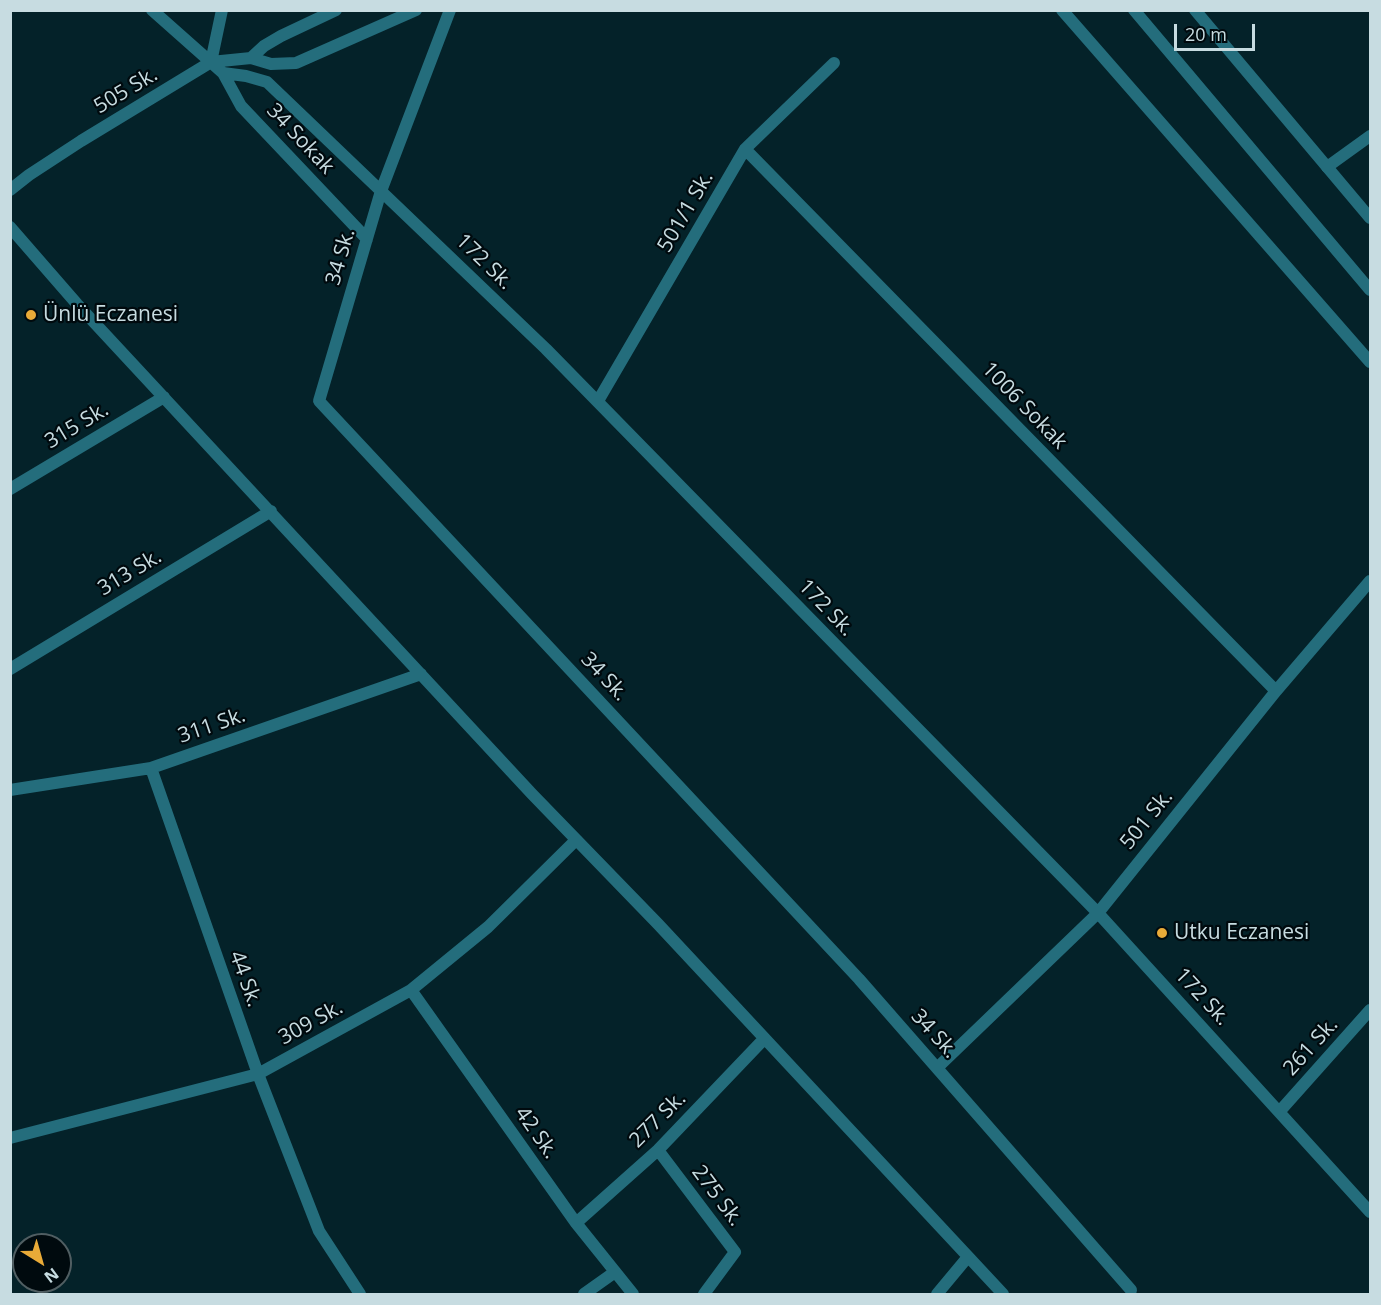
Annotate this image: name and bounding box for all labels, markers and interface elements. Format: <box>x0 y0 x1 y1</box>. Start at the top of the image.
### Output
scale bar <box>1177 12 1258 50</box>
text: 20 m <box>1185 22 1227 46</box>
street label: 505 Sk. <box>90 62 162 120</box>
street label: 34 Sokak <box>261 98 339 180</box>
street label: 501/1 Sk. <box>653 167 719 257</box>
street label: 34 Sk. <box>321 226 361 288</box>
street label: 172 Sk. <box>450 229 518 295</box>
place label: Ünlü Eczanesi <box>43 302 178 328</box>
marker: Ünlü Eczanesi <box>24 308 38 322</box>
street label: 1006 Sokak <box>976 357 1072 455</box>
street label: 315 Sk. <box>41 397 113 455</box>
street label: 313 Sk. <box>94 544 166 602</box>
street label: 172 Sk. <box>793 574 859 642</box>
street label: 34 Sk. <box>575 647 633 707</box>
street label: 311 Sk. <box>175 703 249 749</box>
street label: 501 Sk. <box>1115 785 1179 855</box>
place label: Utku Eczanesi <box>1174 920 1309 946</box>
marker: Utku Eczanesi <box>1155 926 1169 940</box>
street label: 44 Sk. <box>223 948 267 1010</box>
street label: 172 Sk. <box>1169 963 1235 1031</box>
street label: 309 Sk. <box>274 995 348 1051</box>
street label: 34 Sk. <box>905 1004 963 1064</box>
street label: 261 Sk. <box>1278 1013 1344 1081</box>
street label: 277 Sk. <box>625 1087 691 1153</box>
street label: 42 Sk. <box>509 1102 563 1164</box>
street label: 275 Sk. <box>686 1161 748 1231</box>
north arrow <box>12 1233 72 1293</box>
text: N <box>40 1263 63 1288</box>

